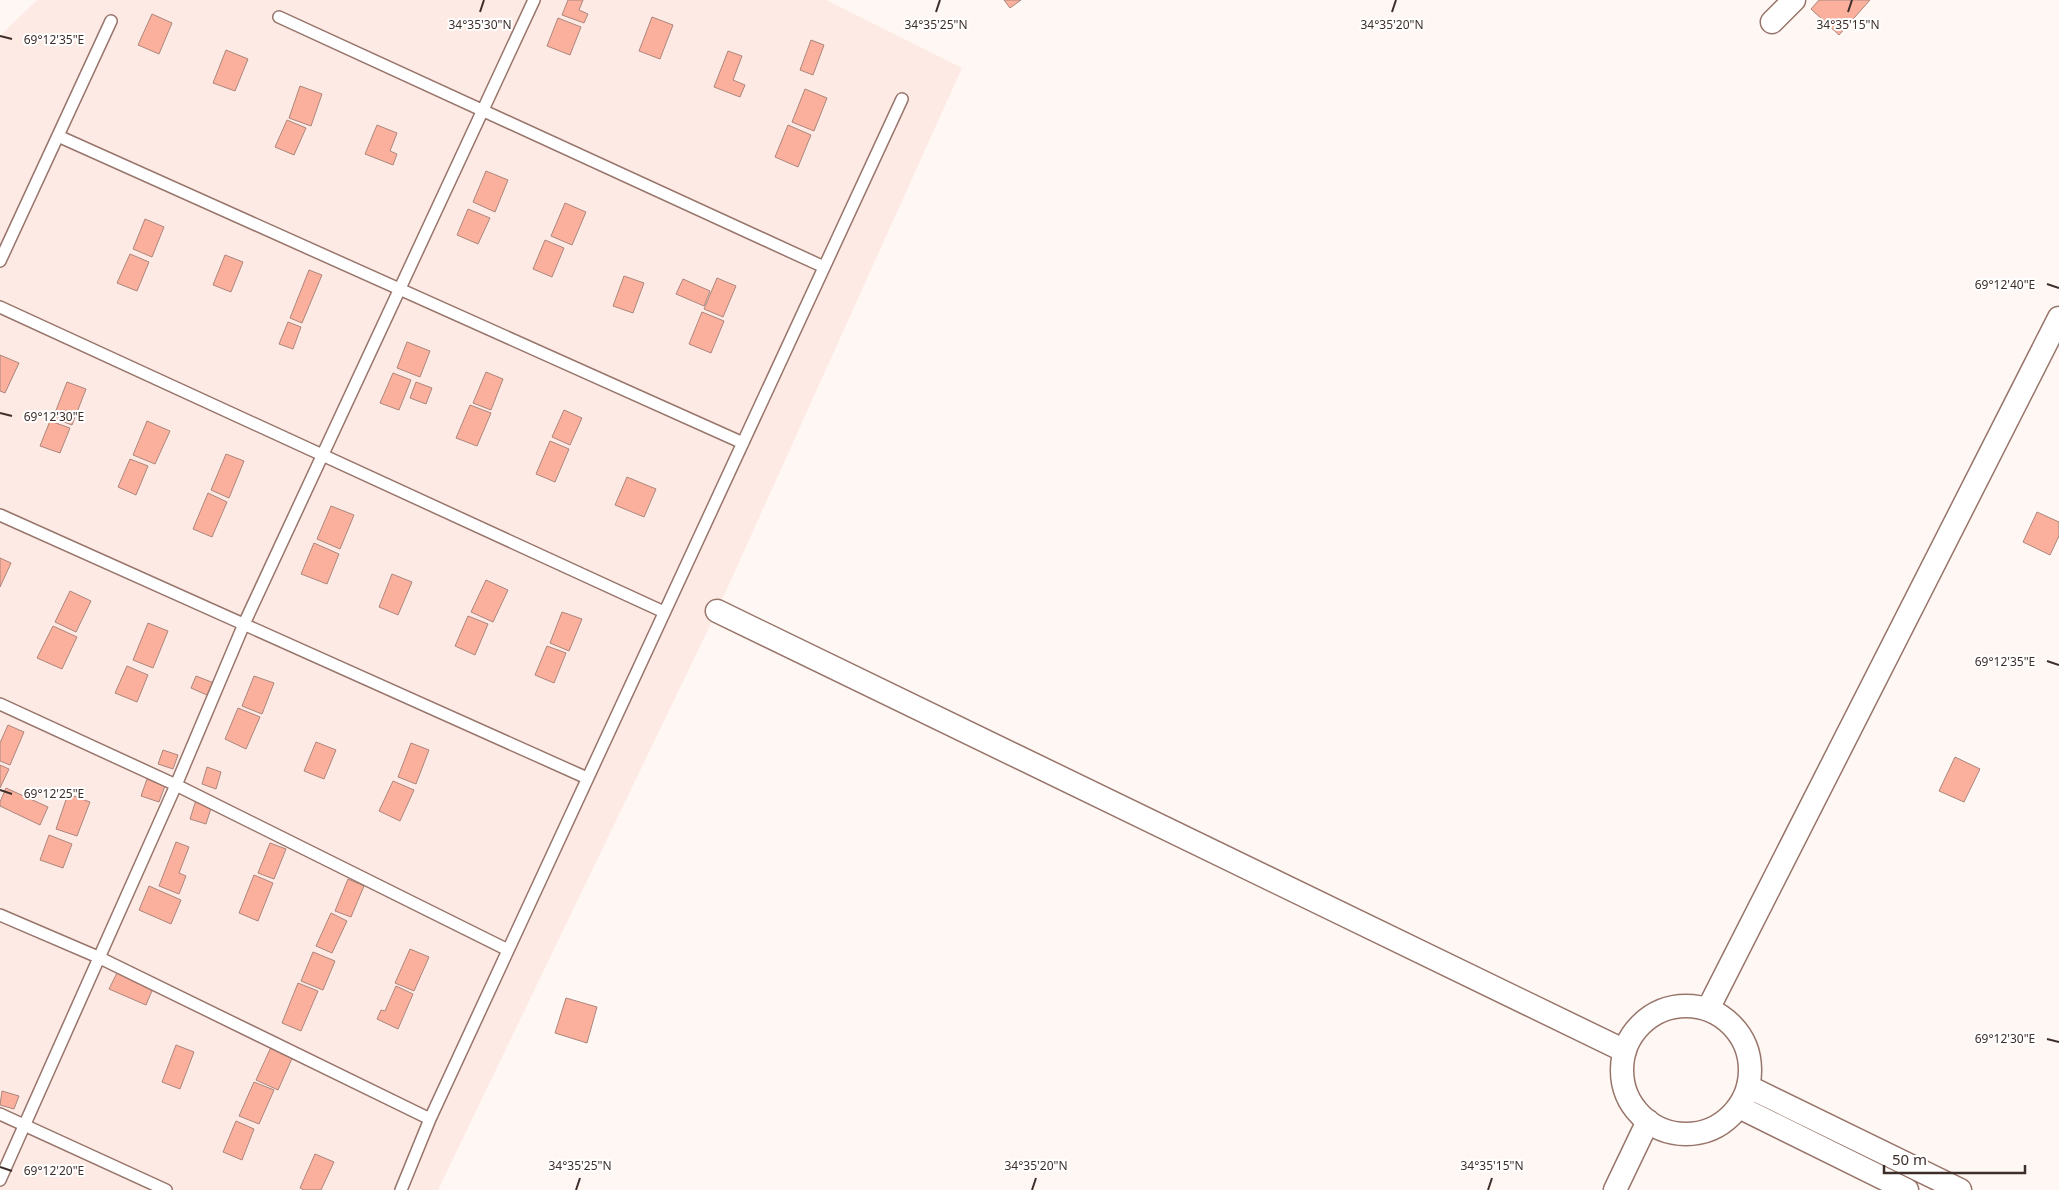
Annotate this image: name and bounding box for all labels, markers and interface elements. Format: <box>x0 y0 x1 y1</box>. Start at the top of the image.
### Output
text: 34°35'30"N <box>448 16 512 33</box>
text: 34°35'25"N <box>904 16 968 33</box>
text: 34°35'20"N <box>1360 16 1424 33</box>
text: 34°35'15"N <box>1816 16 1880 33</box>
text: 69°12'35"E <box>24 31 84 48</box>
text: 69°12'40"E <box>1975 276 2035 293</box>
text: 69°12'30"E <box>24 408 84 425</box>
text: 69°12'35"E <box>1975 653 2035 670</box>
text: 69°12'25"E <box>24 785 84 802</box>
text: 69°12'30"E <box>1975 1030 2035 1047</box>
scale bar <box>1884 1142 2025 1174</box>
text: 50 m <box>1892 1149 1927 1169</box>
text: 34°35'25"N <box>548 1157 612 1174</box>
text: 34°35'20"N <box>1004 1157 1068 1174</box>
text: 34°35'15"N <box>1460 1157 1524 1174</box>
text: 69°12'20"E <box>24 1162 84 1179</box>

